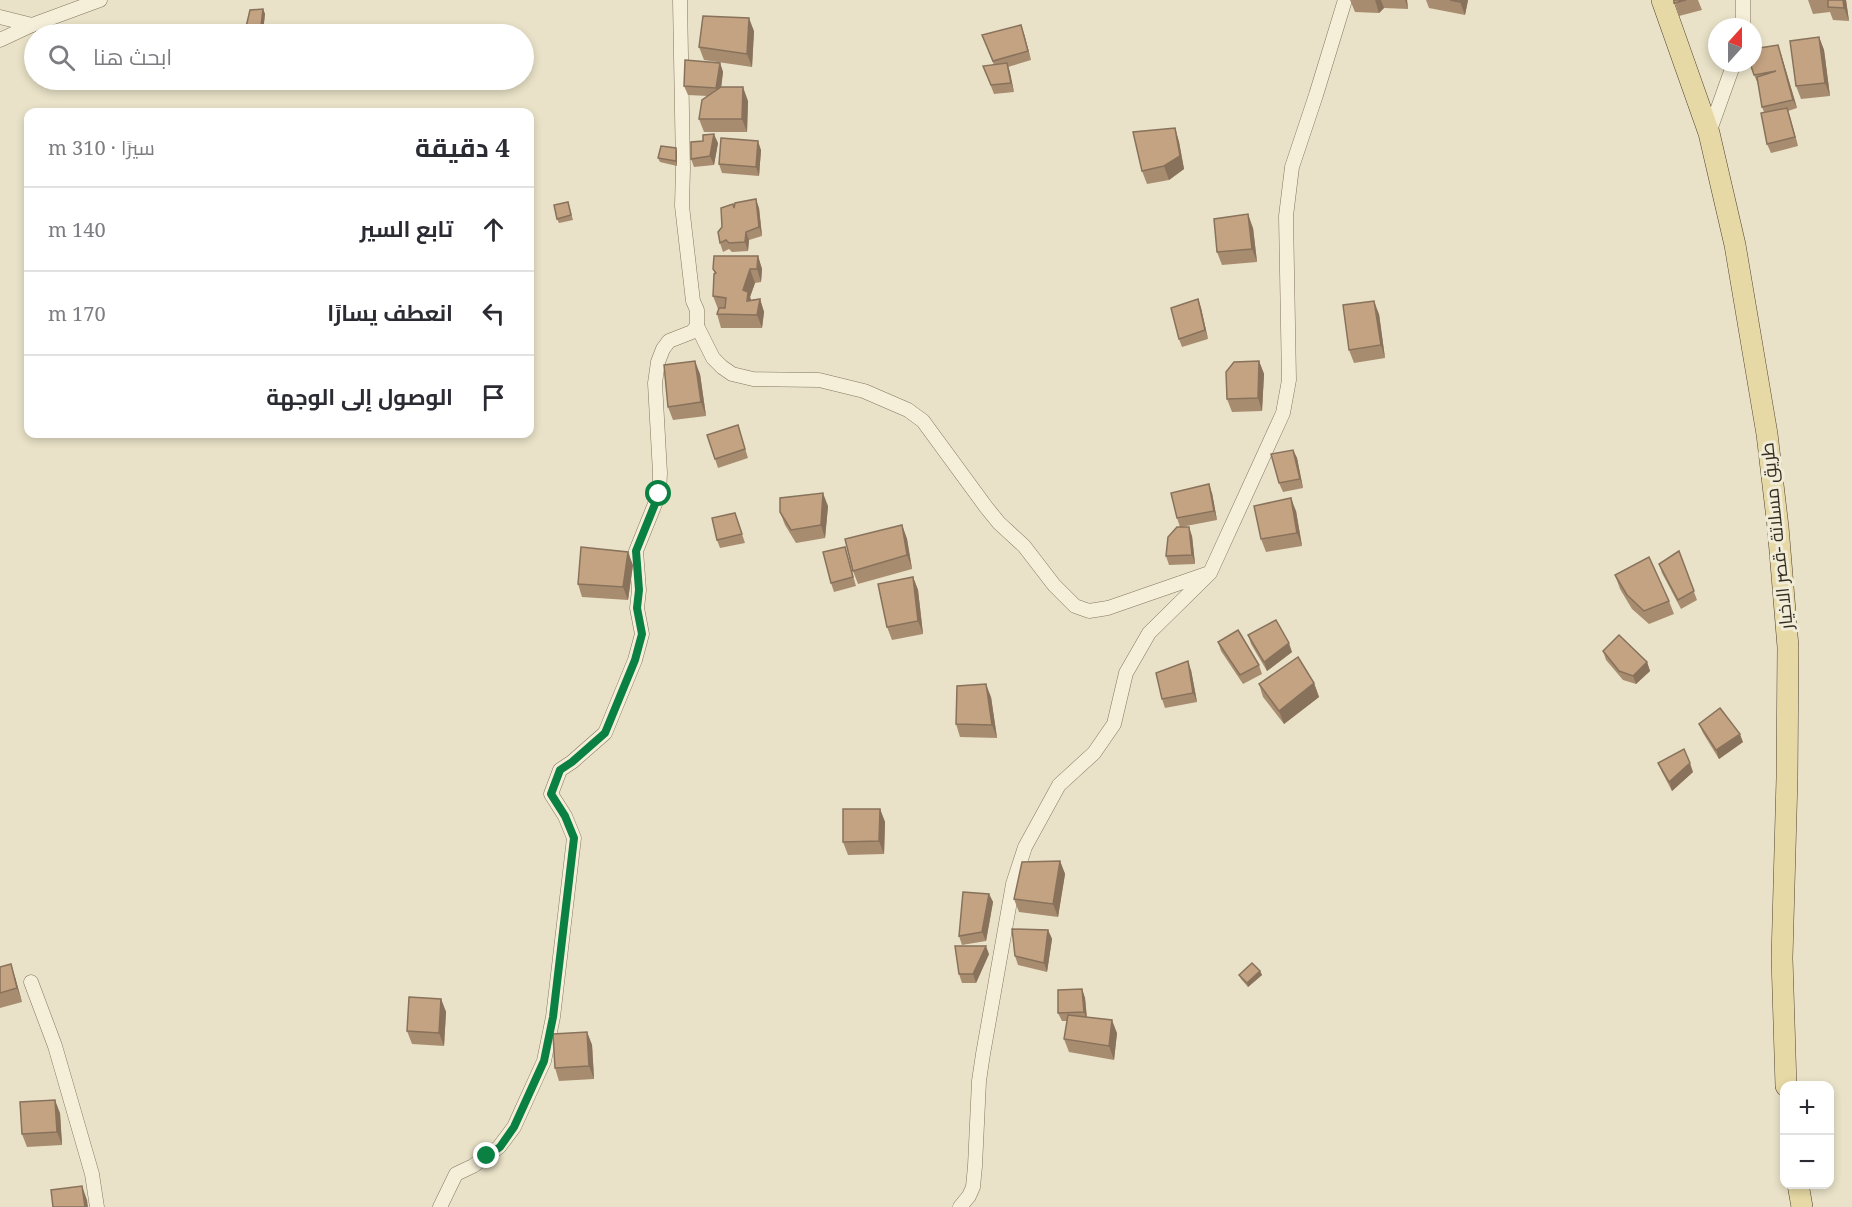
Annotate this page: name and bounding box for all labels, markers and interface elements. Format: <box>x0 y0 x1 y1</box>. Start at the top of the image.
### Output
north arrow <box>1708 18 1762 72</box>
search box <box>24 24 534 90</box>
icon: search <box>45 41 78 74</box>
text: ابحث هنا <box>93 41 172 71</box>
text: 4 دقيقة <box>415 129 510 165</box>
text: سيرًا · 310 m <box>48 134 155 161</box>
text: تابع السير <box>360 213 453 243</box>
icon: ahead <box>477 213 510 246</box>
text: 140 m <box>48 216 106 243</box>
text: انعطف يسارًا <box>327 297 453 327</box>
icon: left <box>477 297 510 330</box>
text: 170 m <box>48 300 106 327</box>
text: الوصول إلى الوجهة <box>266 381 453 411</box>
icon: arrive <box>477 381 510 414</box>
street label: طريق مسلاتة -قصر الاخيار <box>1754 441 1799 632</box>
route start <box>645 480 671 506</box>
map controls <box>1780 1081 1834 1189</box>
button: + <box>1780 1081 1834 1135</box>
button: − <box>1780 1135 1834 1189</box>
route end <box>473 1142 499 1168</box>

